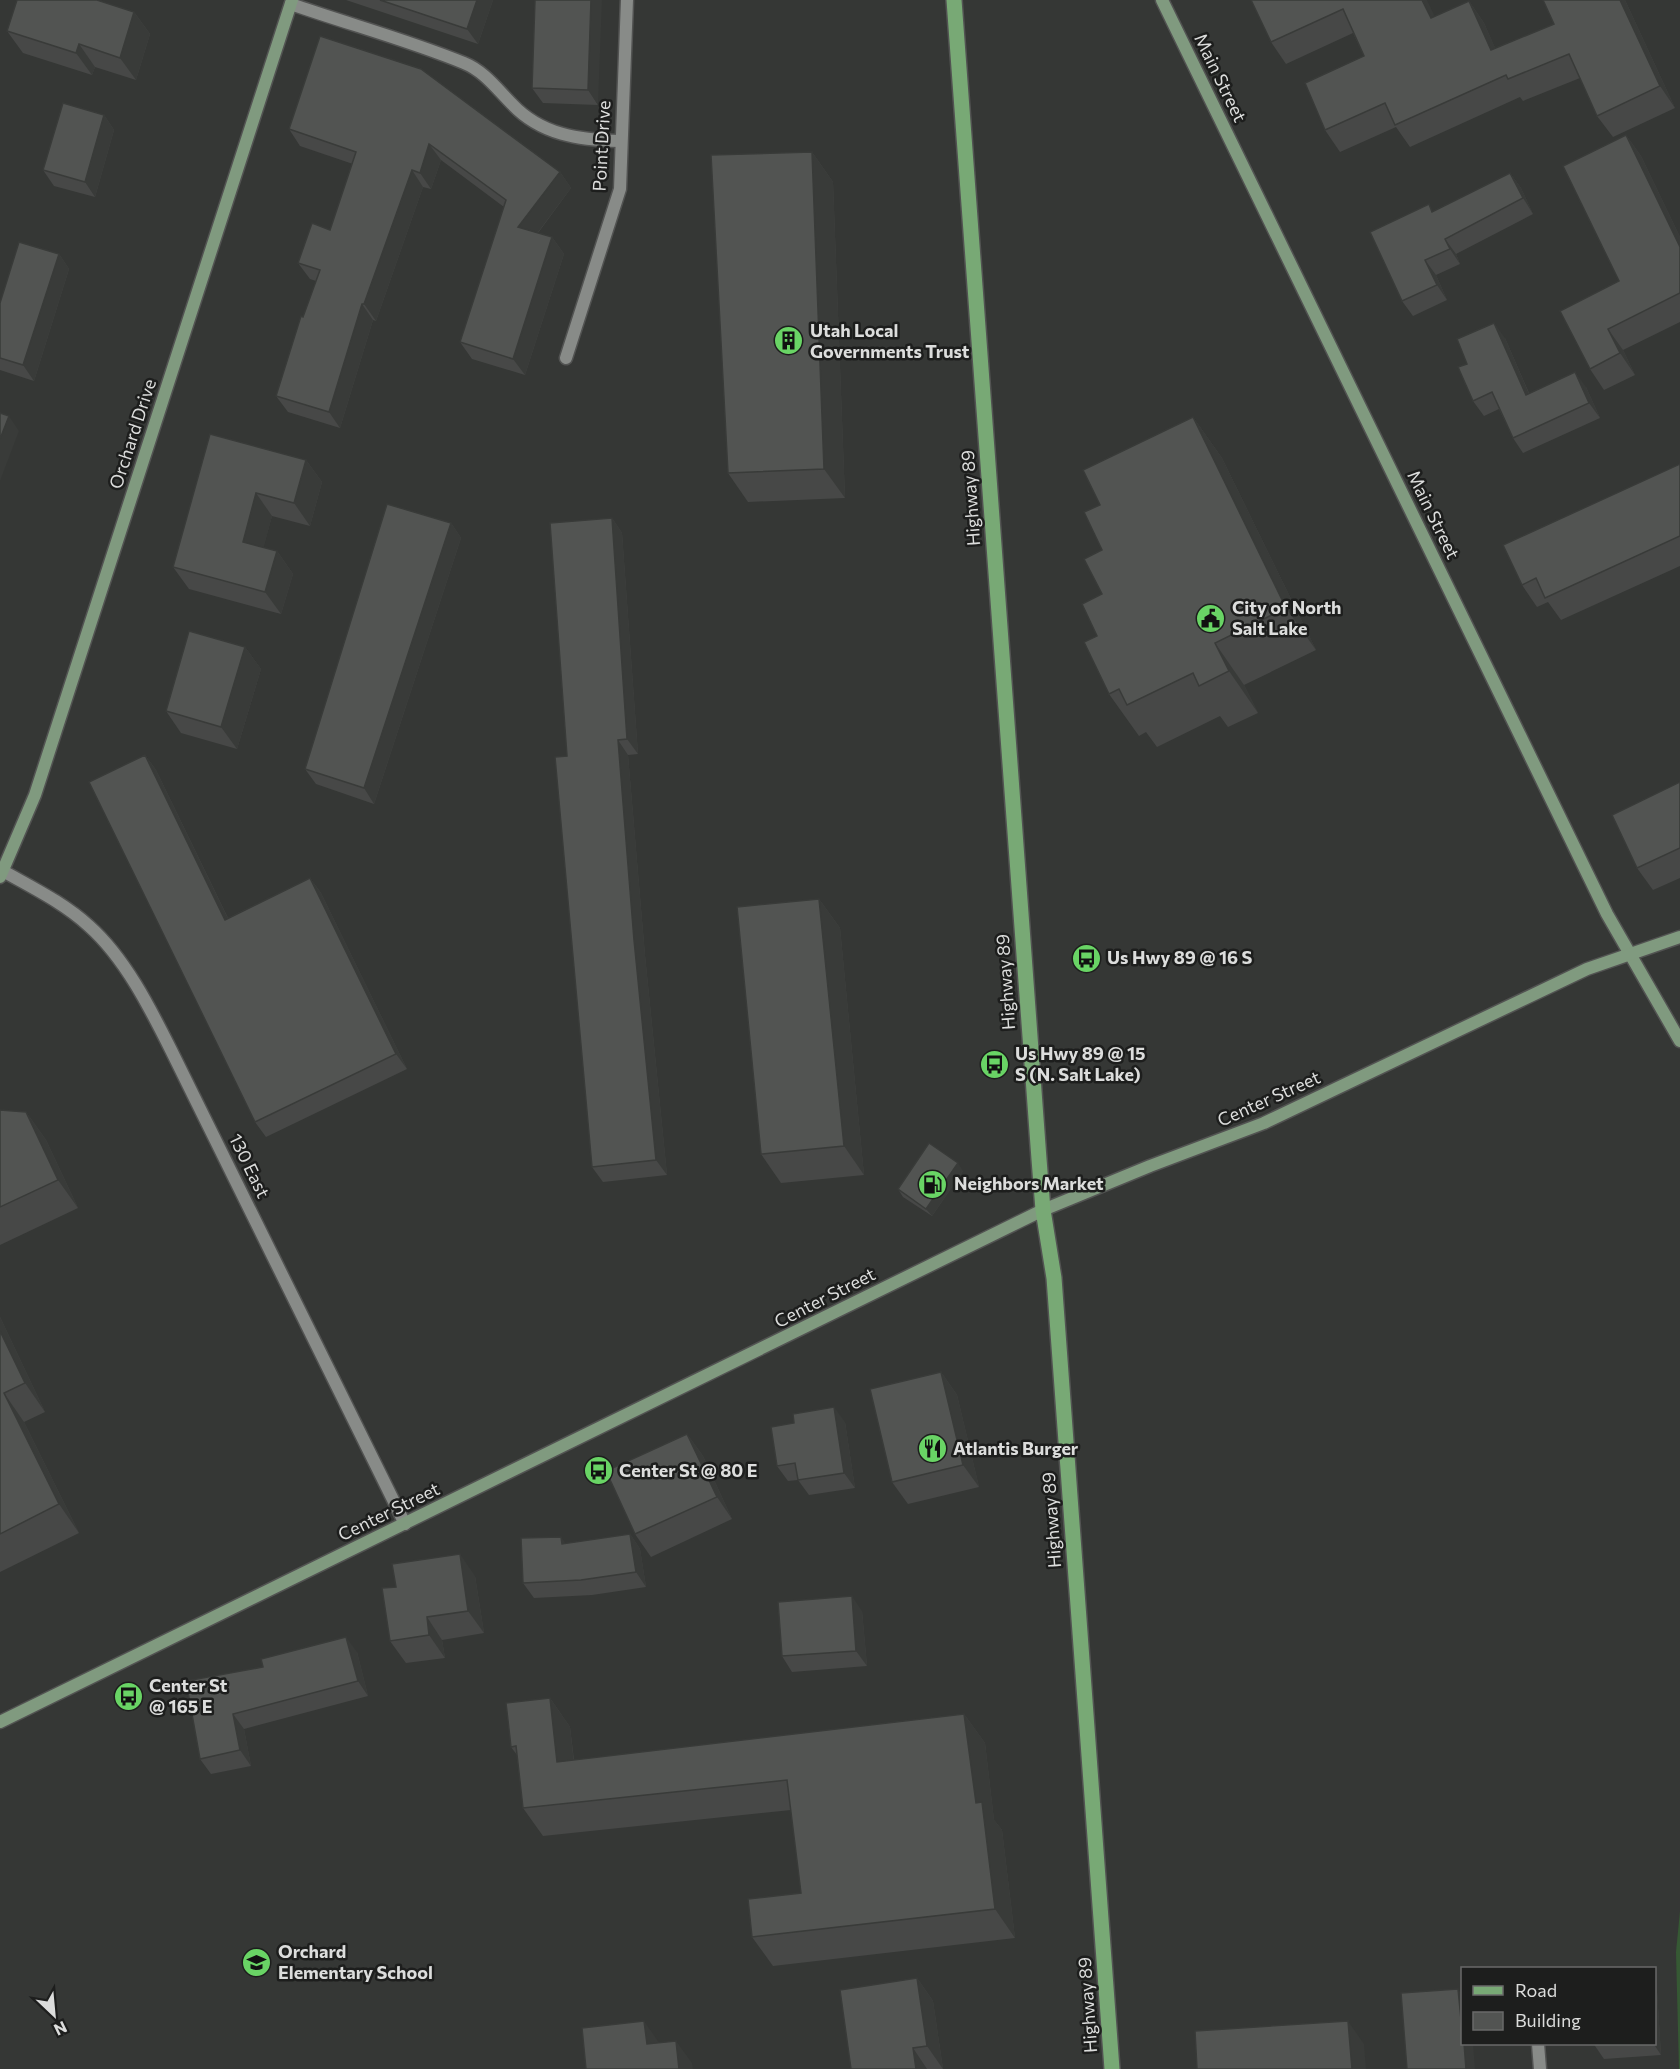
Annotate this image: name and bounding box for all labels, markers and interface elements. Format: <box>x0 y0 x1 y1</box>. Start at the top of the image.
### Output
street label: Main Street <box>1190 30 1252 125</box>
street label: Point Drive <box>588 100 614 192</box>
place label: Utah Local Governments Trust <box>810 319 970 362</box>
building icon: Utah Local Governments Trust <box>773 325 805 357</box>
street label: Orchard Drive <box>104 376 160 492</box>
street label: Highway 89 <box>956 449 984 547</box>
street label: Main Street <box>1403 467 1465 562</box>
place label: City of North Salt Lake <box>1232 596 1341 639</box>
public building icon: City of North Salt Lake <box>1195 602 1227 634</box>
street label: Highway 89 <box>991 933 1019 1031</box>
bus stop icon: Us Hwy 89 @ 16 S <box>1070 942 1102 974</box>
place label: Us Hwy 89 @ 16 S <box>1107 946 1253 968</box>
place label: Us Hwy 89 @ 15 S (N. Salt Lake) <box>1015 1042 1146 1085</box>
bus stop icon: Us Hwy 89 @ 15 S (N. Salt Lake) <box>978 1048 1010 1080</box>
street label: Center Street <box>1214 1066 1323 1131</box>
street label: 130 East <box>225 1130 275 1201</box>
fuel station icon: Neighbors Market <box>917 1168 949 1200</box>
place label: Neighbors Market <box>954 1172 1104 1194</box>
street label: Center Street <box>770 1262 879 1332</box>
restaurant icon: Atlantis Burger <box>916 1433 948 1465</box>
place label: Atlantis Burger <box>953 1437 1079 1459</box>
bus stop icon: Center St @ 80 E <box>582 1455 614 1487</box>
place label: Center St @ 80 E <box>619 1459 758 1481</box>
street label: Highway 89 <box>1037 1471 1065 1569</box>
street label: Center Street <box>334 1477 443 1545</box>
place label: Center St @ 165 E <box>149 1674 228 1717</box>
bus stop icon: Center St @ 165 E <box>112 1680 144 1712</box>
place label: Orchard Elementary School <box>278 1940 433 1983</box>
school or university icon: Orchard Elementary School <box>241 1946 273 1978</box>
street label: Highway 89 <box>1073 1956 1101 2054</box>
legend <box>1461 1967 1656 2045</box>
text: Road <box>1515 1979 1557 2001</box>
north arrow <box>24 1985 84 2045</box>
text: Building <box>1515 2009 1581 2031</box>
text: N <box>51 2018 70 2040</box>

